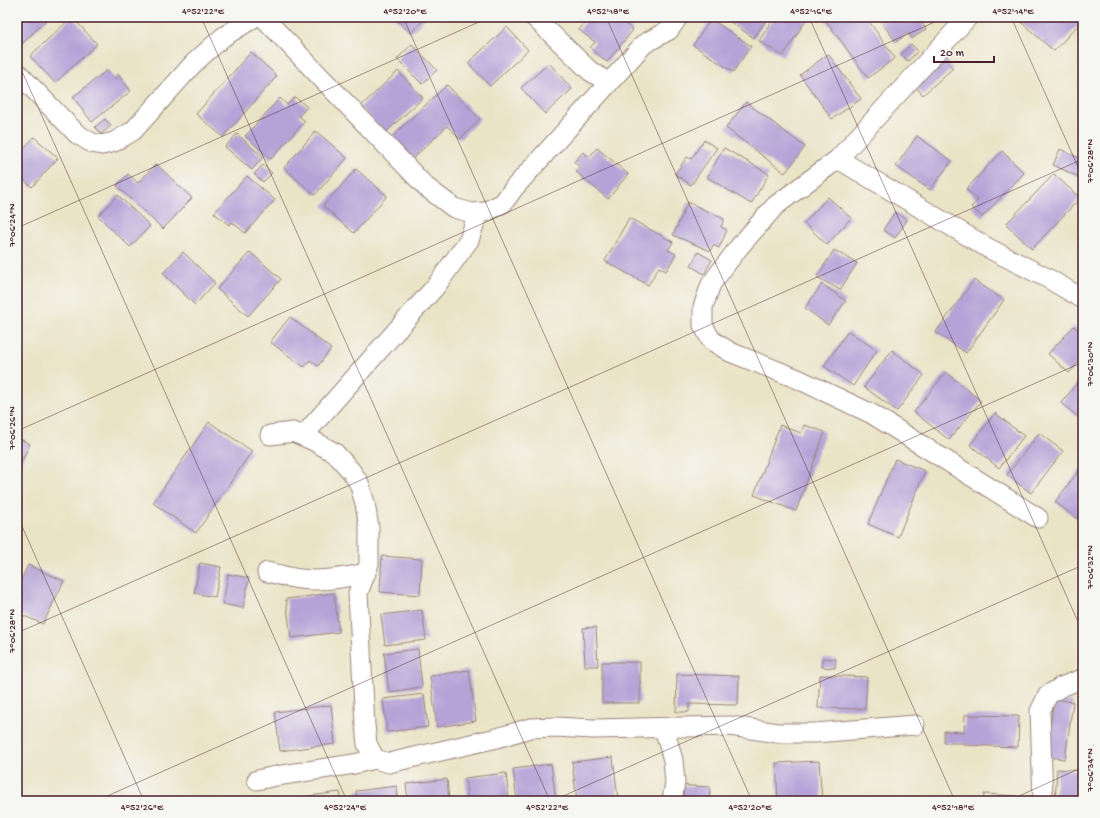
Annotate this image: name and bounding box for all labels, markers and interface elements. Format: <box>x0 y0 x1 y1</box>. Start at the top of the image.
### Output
text: 4°52'22"E <box>182 6 225 18</box>
text: 4°52'20"E <box>384 6 427 18</box>
text: 4°52'18"E <box>587 6 630 18</box>
text: 4°52'16"E <box>790 6 832 18</box>
text: 4°52'14"E <box>992 6 1034 18</box>
scale bar <box>934 38 994 64</box>
text: 20 m <box>940 47 965 61</box>
text: 7°06'28"N <box>1085 139 1097 184</box>
text: 7°06'24"N <box>7 203 19 248</box>
text: 7°06'30"N <box>1085 341 1097 387</box>
text: 7°06'26"N <box>7 406 19 451</box>
text: 7°06'32"N <box>1085 545 1097 590</box>
text: 7°06'28"N <box>7 609 19 654</box>
text: 7°06'34"N <box>1085 748 1097 793</box>
text: 4°52'26"E <box>121 802 164 814</box>
text: 4°52'24"E <box>324 802 367 814</box>
text: 4°52'22"E <box>526 802 569 814</box>
text: 4°52'20"E <box>729 802 772 814</box>
text: 4°52'18"E <box>932 802 975 814</box>

